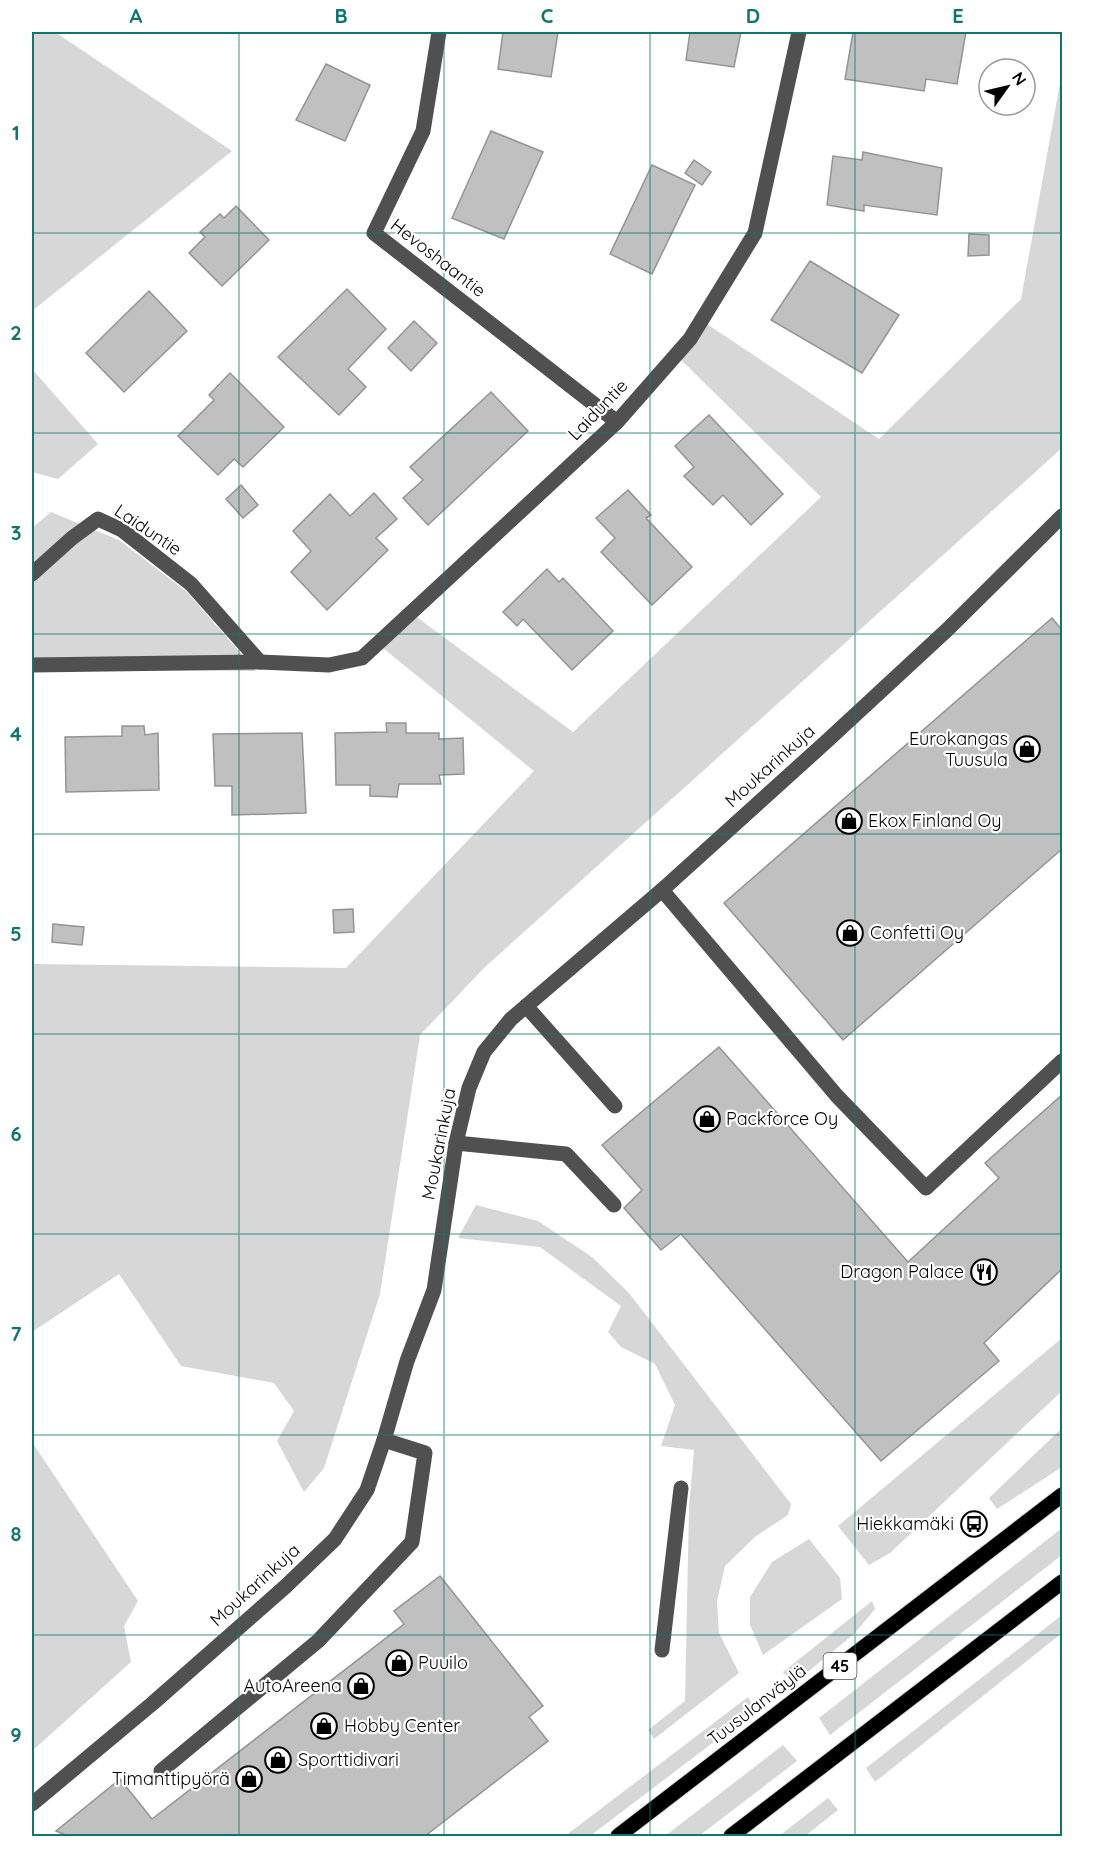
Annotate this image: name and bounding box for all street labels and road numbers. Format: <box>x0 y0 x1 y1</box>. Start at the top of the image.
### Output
street label: Hevoshaantie <box>386 213 491 302</box>
street label: Laiduntie <box>563 374 632 445</box>
street label: Laiduntie <box>110 499 186 560</box>
street label: Moukarinkuja <box>720 719 819 812</box>
street label: Moukarinkuja <box>416 1086 461 1202</box>
street label: Moukarinkuja <box>205 1538 304 1631</box>
road number: 45 <box>824 1653 856 1679</box>
street label: Tuusulanväylä <box>703 1659 811 1750</box>

